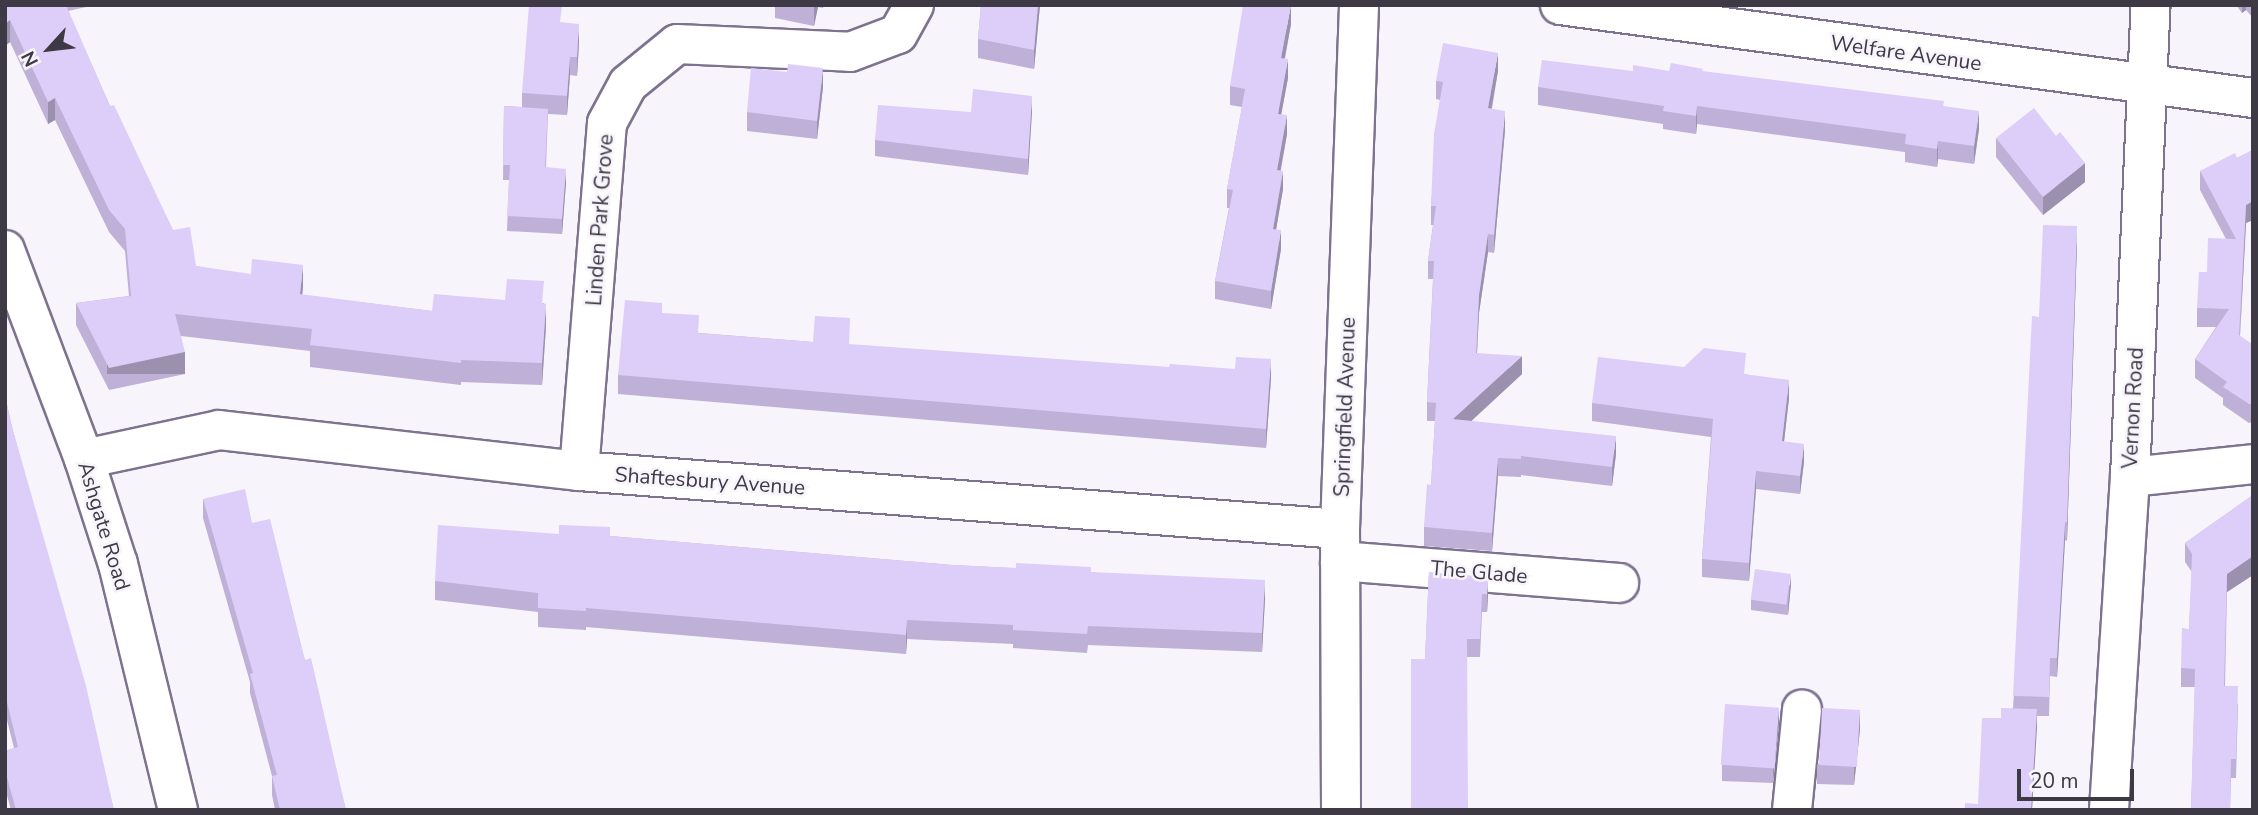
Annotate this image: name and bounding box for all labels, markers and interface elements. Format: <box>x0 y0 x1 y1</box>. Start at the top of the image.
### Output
north arrow <box>14 14 84 84</box>
street label: Welfare Avenue <box>1829 30 1983 76</box>
text: N <box>15 46 45 71</box>
street label: Linden Park Grove <box>581 133 619 307</box>
street label: Springfield Avenue <box>1329 317 1361 497</box>
street label: Vernon Road <box>2117 347 2149 469</box>
street label: Ashgate Road <box>72 459 136 593</box>
street label: Shaftesbury Avenue <box>614 462 806 500</box>
street label: The Glade <box>1430 555 1528 589</box>
scale bar <box>2020 756 2137 800</box>
text: 20 m <box>2030 767 2079 795</box>

